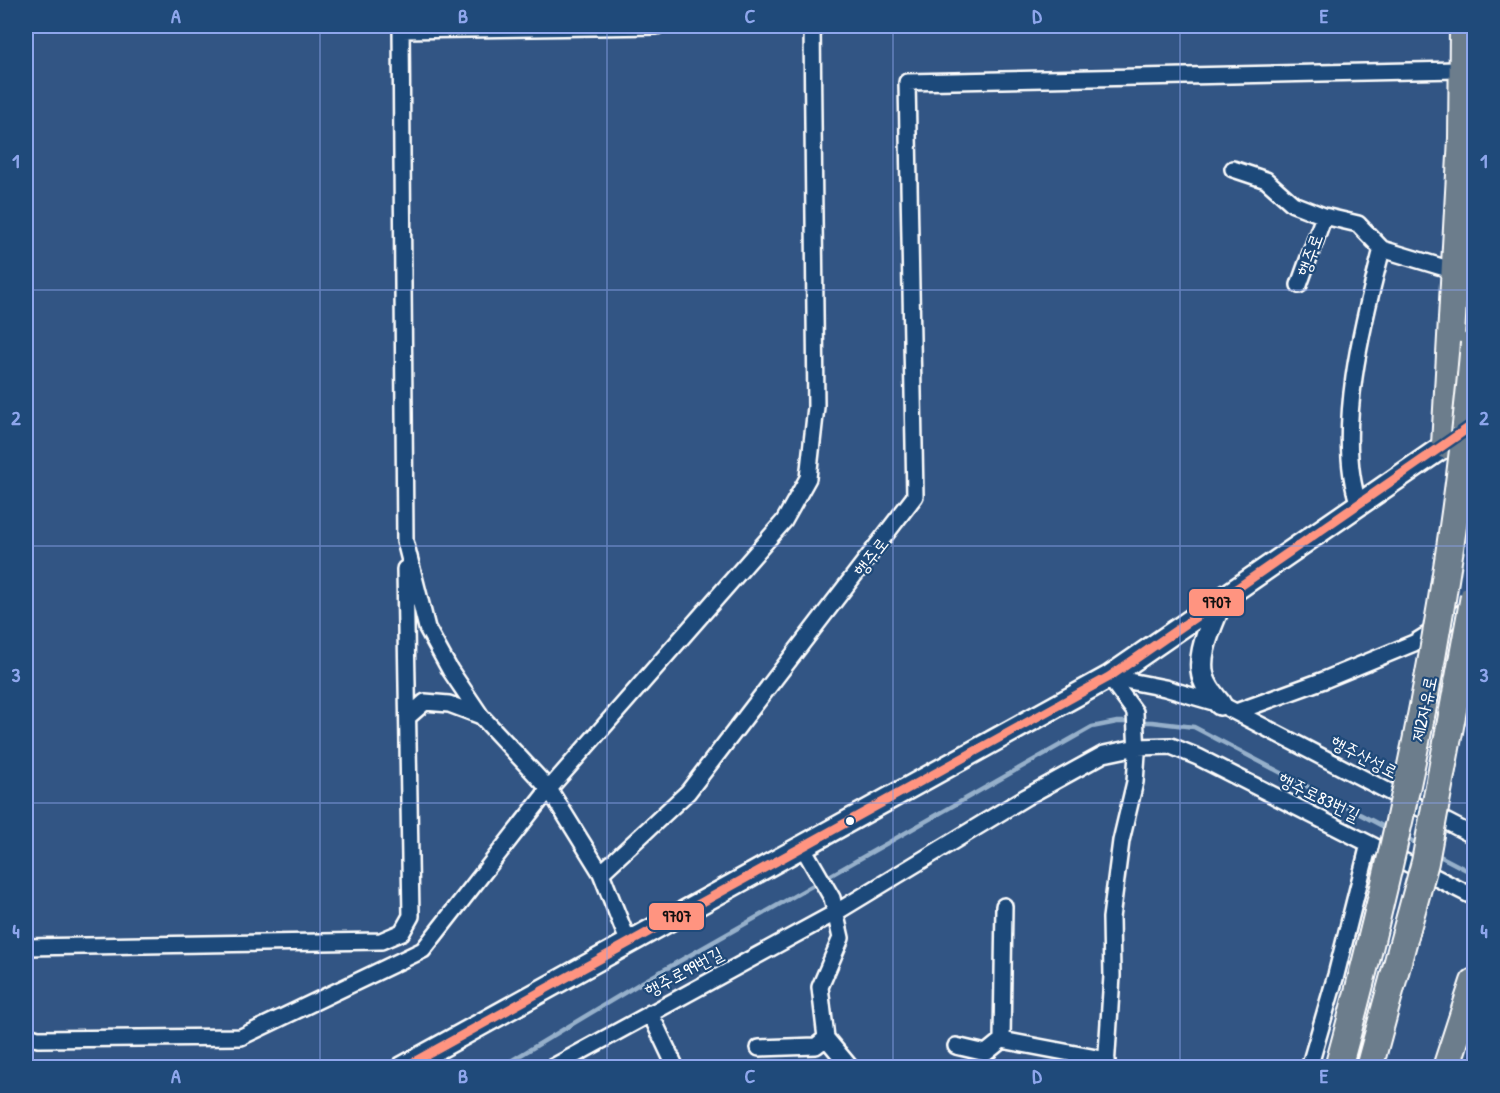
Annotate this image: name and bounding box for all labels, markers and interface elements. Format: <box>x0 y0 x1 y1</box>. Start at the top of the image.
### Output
text: A <box>171 2 181 29</box>
text: B <box>458 2 468 29</box>
text: C <box>745 2 756 29</box>
text: D <box>1032 2 1042 29</box>
text: E <box>1320 2 1329 29</box>
text: 1 <box>12 147 20 174</box>
text: 1 <box>1480 147 1488 174</box>
street label: 행주로 <box>1290 230 1329 280</box>
text: 2 <box>11 404 21 431</box>
text: 2 <box>1479 404 1489 431</box>
street label: 행주로 <box>847 532 894 582</box>
line badge: 9707 <box>1188 588 1245 617</box>
text: 9707 <box>1203 591 1232 613</box>
text: 3 <box>12 661 21 688</box>
text: 3 <box>1480 661 1489 688</box>
street label: 제2자유로 <box>1404 674 1443 744</box>
street label: 행주산성로 <box>1326 729 1402 784</box>
street label: 행주로83번길 <box>1274 766 1365 827</box>
unlabelled marker <box>844 815 856 827</box>
line badge: 9707 <box>648 902 705 931</box>
text: 9707 <box>663 905 692 927</box>
text: 4 <box>12 917 20 944</box>
text: 4 <box>1480 917 1488 944</box>
street label: 행주로99번길 <box>640 940 728 1003</box>
text: A <box>171 1062 181 1089</box>
text: B <box>458 1062 468 1089</box>
text: C <box>745 1062 756 1089</box>
text: D <box>1032 1062 1042 1089</box>
text: E <box>1320 1062 1329 1089</box>

